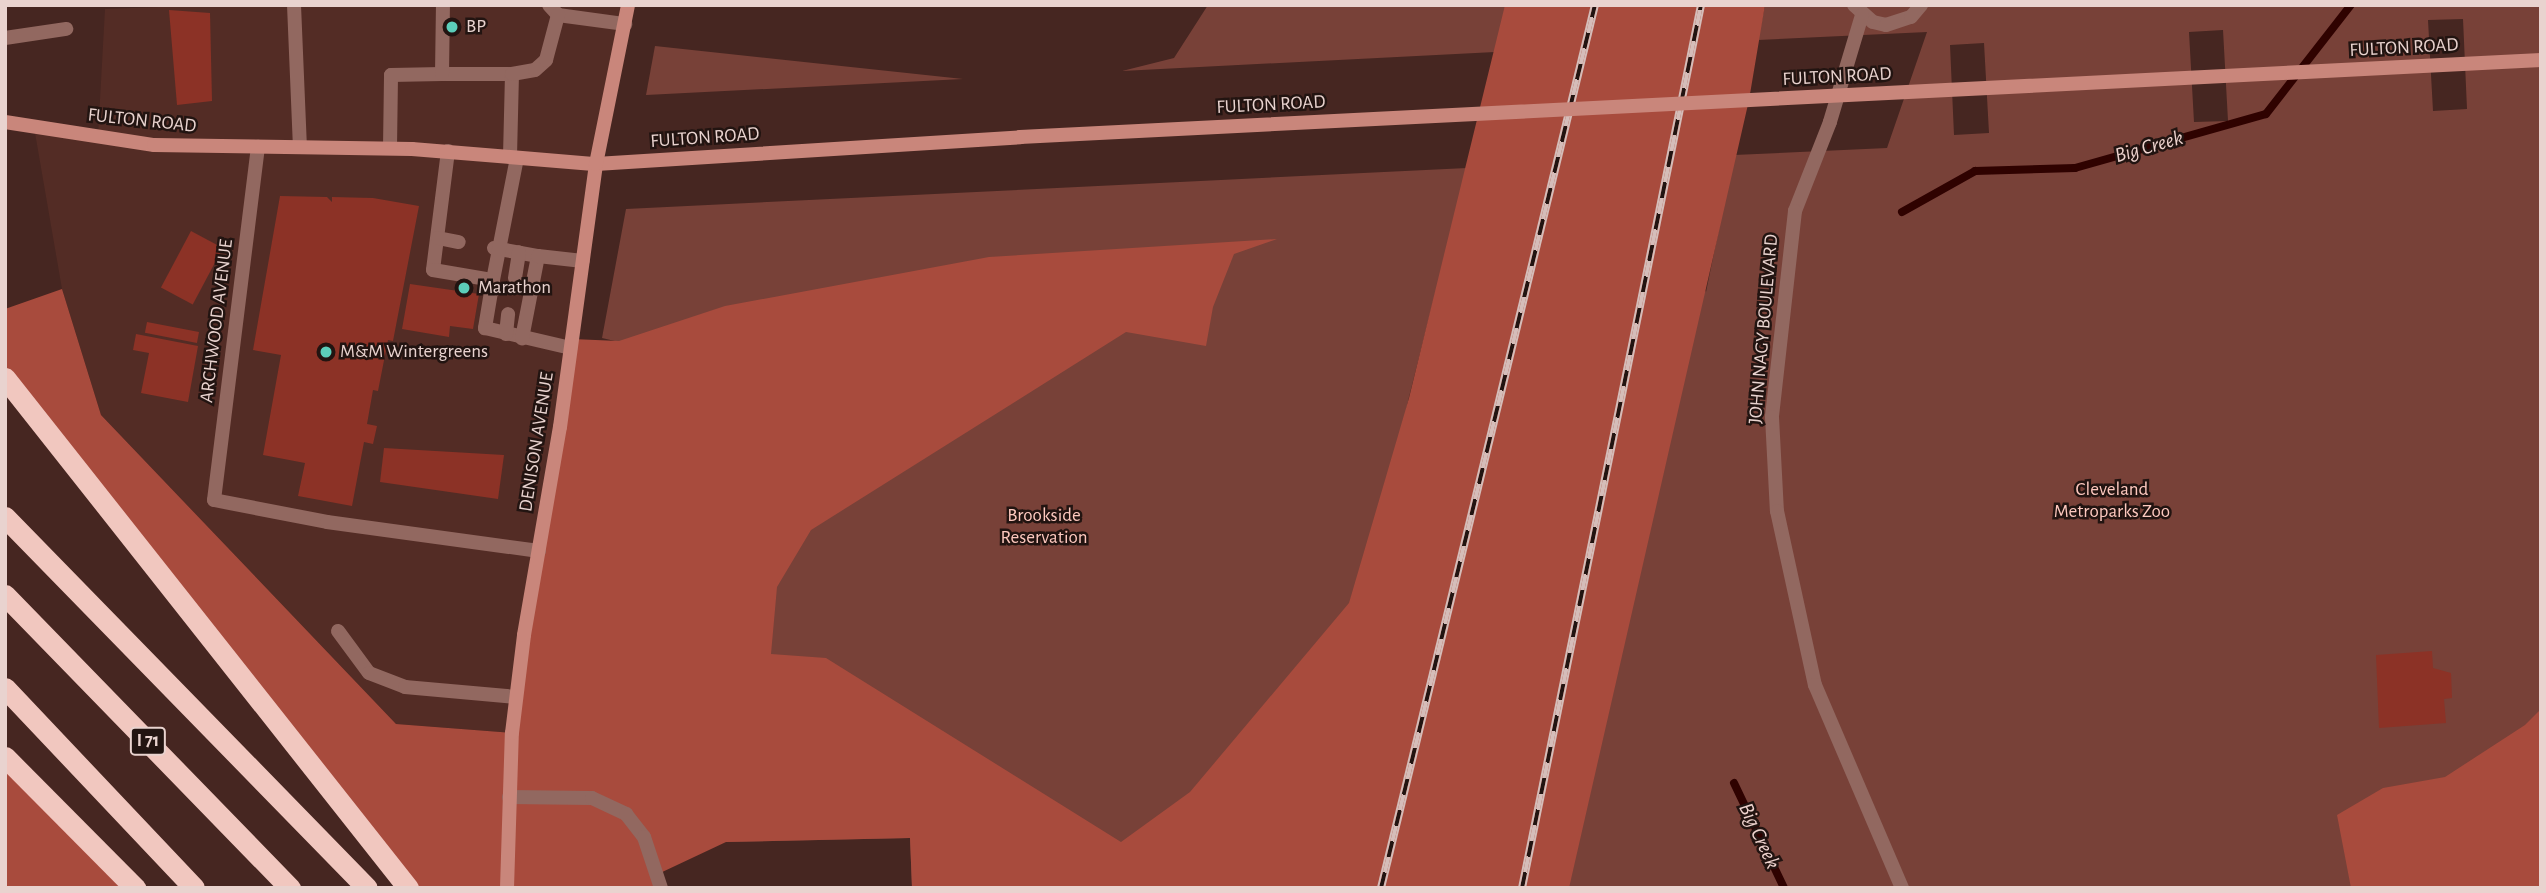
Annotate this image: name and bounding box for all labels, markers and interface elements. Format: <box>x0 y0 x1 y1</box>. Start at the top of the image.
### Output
place label: BP <box>466 16 486 38</box>
marker: BP <box>444 19 460 35</box>
street label: FULTON ROAD <box>2349 34 2459 62</box>
street label: FULTON ROAD <box>1782 63 1892 91</box>
street label: FULTON ROAD <box>1216 91 1326 119</box>
street label: FULTON ROAD <box>86 104 198 138</box>
street label: FULTON ROAD <box>650 123 760 153</box>
water label: Big Creek <box>2112 125 2186 169</box>
street label: JOHN NAGY BOULEVARD <box>1744 233 1784 425</box>
street label: ARCHWOOD AVENUE <box>196 238 238 404</box>
place label: Marathon <box>478 277 551 299</box>
marker: Marathon <box>456 280 472 296</box>
place label: M&M Wintergreens <box>340 341 488 363</box>
marker: M&M Wintergreens <box>318 344 334 360</box>
street label: DENISON AVENUE <box>515 371 559 513</box>
park label: Cleveland Metroparks Zoo <box>2054 479 2170 523</box>
park label: Brookside Reservation <box>1001 505 1087 549</box>
road number: I 71 <box>129 726 167 756</box>
water label: Big Creek <box>1733 799 1785 873</box>

